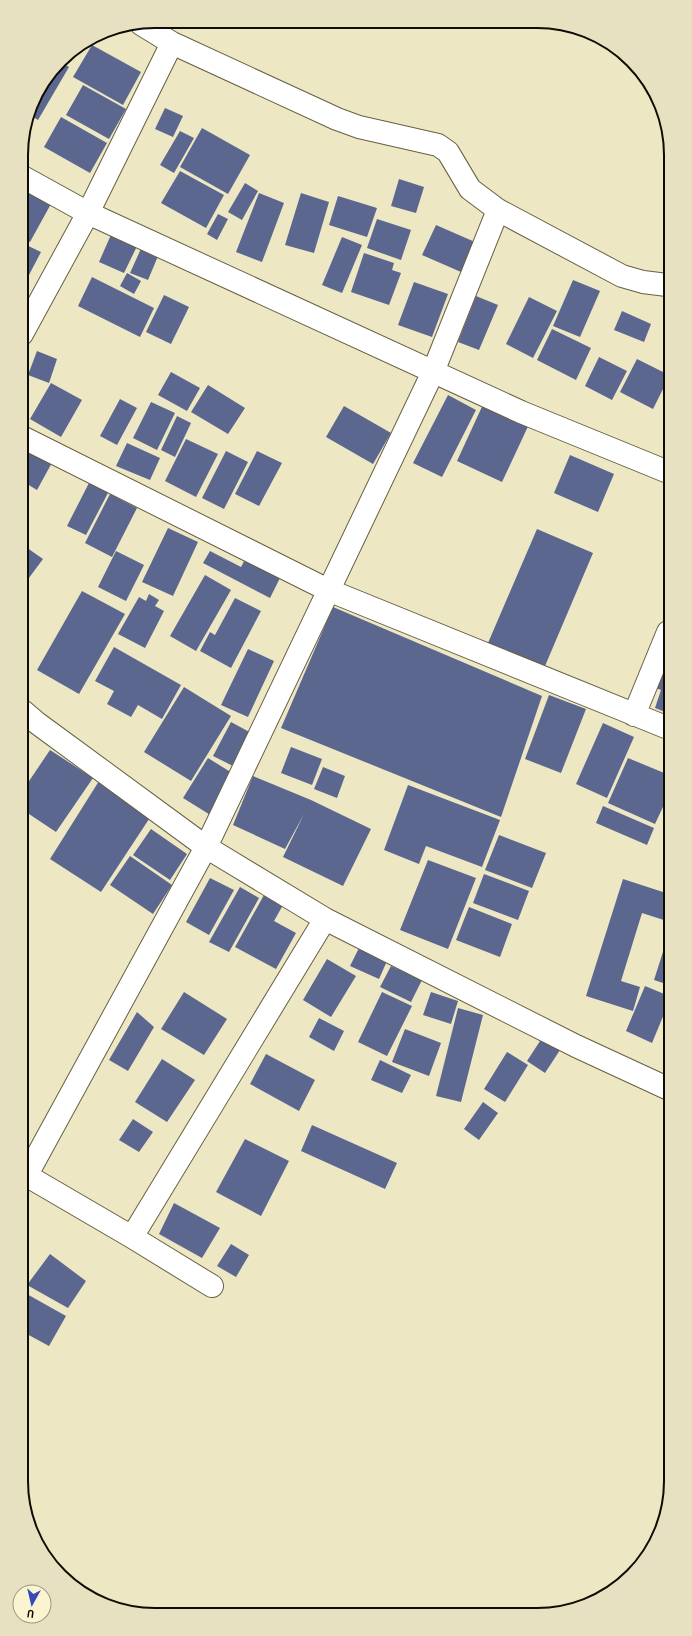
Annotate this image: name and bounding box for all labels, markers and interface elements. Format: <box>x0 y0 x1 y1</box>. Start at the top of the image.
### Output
north arrow <box>12 1584 52 1624</box>
text: U <box>26 1606 35 1621</box>

